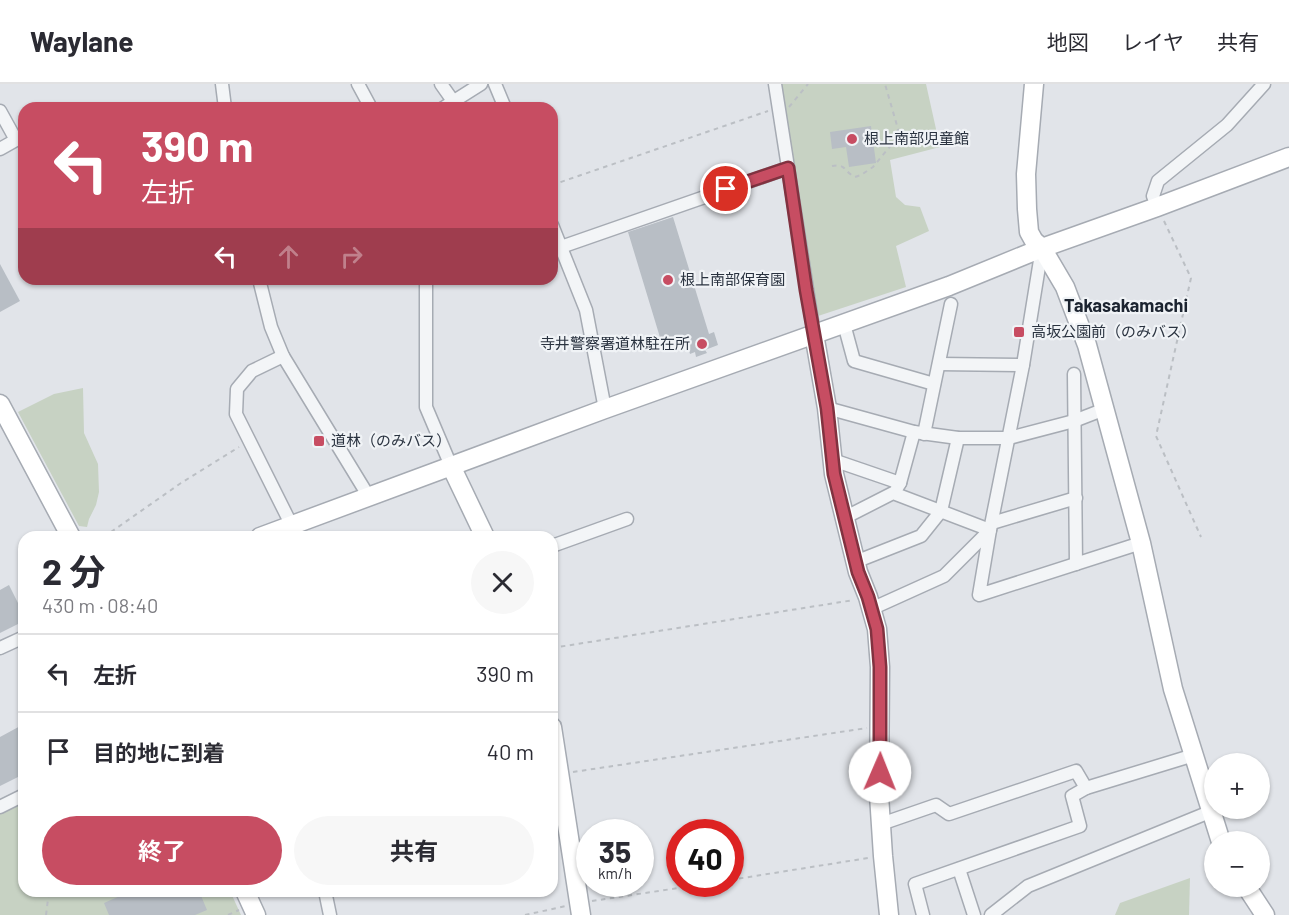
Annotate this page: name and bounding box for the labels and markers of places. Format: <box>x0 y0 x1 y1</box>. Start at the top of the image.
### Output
place label: 根上南部児童館 <box>864 129 969 147</box>
marker: 根上南部児童館 <box>845 132 859 146</box>
pin <box>700 163 751 214</box>
place label: 根上南部保育園 <box>680 270 785 288</box>
marker: 根上南部保育園 <box>661 273 675 287</box>
place label: 高坂公園前（のみバス） <box>1031 322 1196 340</box>
marker: 高坂公園前（のみバス） <box>1012 325 1026 339</box>
place label: 寺井警察署道林駐在所 <box>540 334 690 352</box>
marker: 寺井警察署道林駐在所 <box>695 337 709 351</box>
place label: 道林（のみバス） <box>331 431 451 449</box>
marker: 道林（のみバス） <box>312 434 326 448</box>

